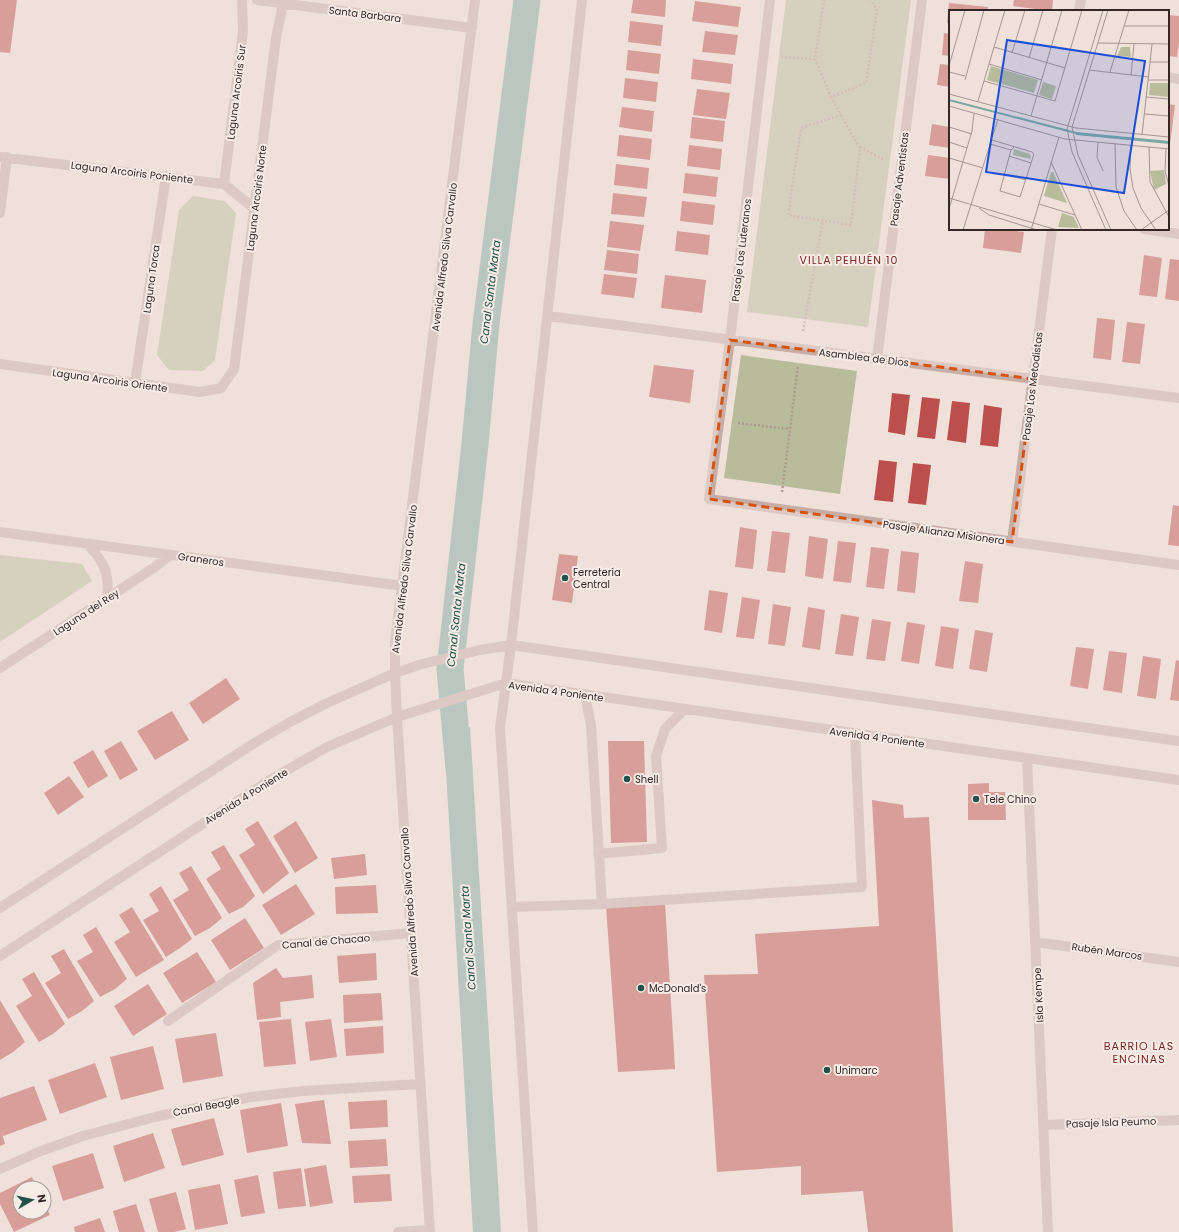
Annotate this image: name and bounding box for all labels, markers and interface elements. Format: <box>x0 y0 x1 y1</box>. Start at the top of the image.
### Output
street label: Santa Barbara <box>328 3 402 26</box>
inset map <box>949 10 1169 230</box>
street label: Laguna Arcoiris Sur <box>223 43 250 140</box>
street label: Pasaje Adventistas <box>886 131 913 227</box>
street label: Laguna Arcoiris Norte <box>243 144 270 252</box>
street label: Laguna Arcoiris Poniente <box>70 158 194 187</box>
street label: Avenida Alfredo Silva Carvallo <box>428 182 461 332</box>
street label: Pasaje Los Luteranos <box>728 198 755 302</box>
water label: Canal Santa Marta <box>476 239 504 345</box>
street label: Laguna Torca <box>139 244 164 314</box>
district label: VILLA PEHUÉN 10 <box>800 252 898 268</box>
street label: Pasaje Los Metodistas <box>1018 331 1047 441</box>
street label: Asamblea de Dios <box>818 345 910 370</box>
street label: Laguna Arcoiris Oriente <box>51 365 168 396</box>
street label: Avenida Alfredo Silva Carvallo <box>388 504 421 654</box>
street label: Pasaje Alianza Misionera <box>882 517 1006 548</box>
street label: Graneros <box>177 549 225 570</box>
water label: Canal Santa Marta <box>443 562 469 668</box>
place label: Ferretería Central <box>573 565 621 592</box>
marker: Ferretería Central <box>560 573 570 583</box>
street label: Laguna del Rey <box>50 585 123 639</box>
street label: Avenida 4 Poniente <box>507 677 605 706</box>
street label: Avenida 4 Poniente <box>828 723 926 752</box>
street label: Avenida 4 Poniente <box>202 765 291 828</box>
place label: Shell <box>635 772 658 787</box>
marker: Shell <box>622 774 632 784</box>
place label: Tele Chino <box>984 792 1036 807</box>
marker: Tele Chino <box>971 794 981 804</box>
street label: Avenida Alfredo Silva Carvallo <box>397 827 422 977</box>
water label: Canal Santa Marta <box>456 885 480 991</box>
street label: Canal de Chacao <box>281 930 371 953</box>
street label: Rubén Marcos <box>1071 939 1143 964</box>
street label: Isla Kempe <box>1030 967 1047 1023</box>
place label: McDonald's <box>649 981 706 996</box>
marker: McDonald's <box>636 983 646 993</box>
district label: BARRIO LAS ENCINAS <box>1104 1038 1174 1067</box>
place label: Unimarc <box>835 1063 877 1078</box>
marker: Unimarc <box>822 1065 832 1075</box>
street label: Canal Beagle <box>172 1093 241 1120</box>
street label: Pasaje Isla Peumo <box>1066 1113 1157 1132</box>
north arrow <box>12 1180 52 1220</box>
text: N <box>33 1193 50 1204</box>

